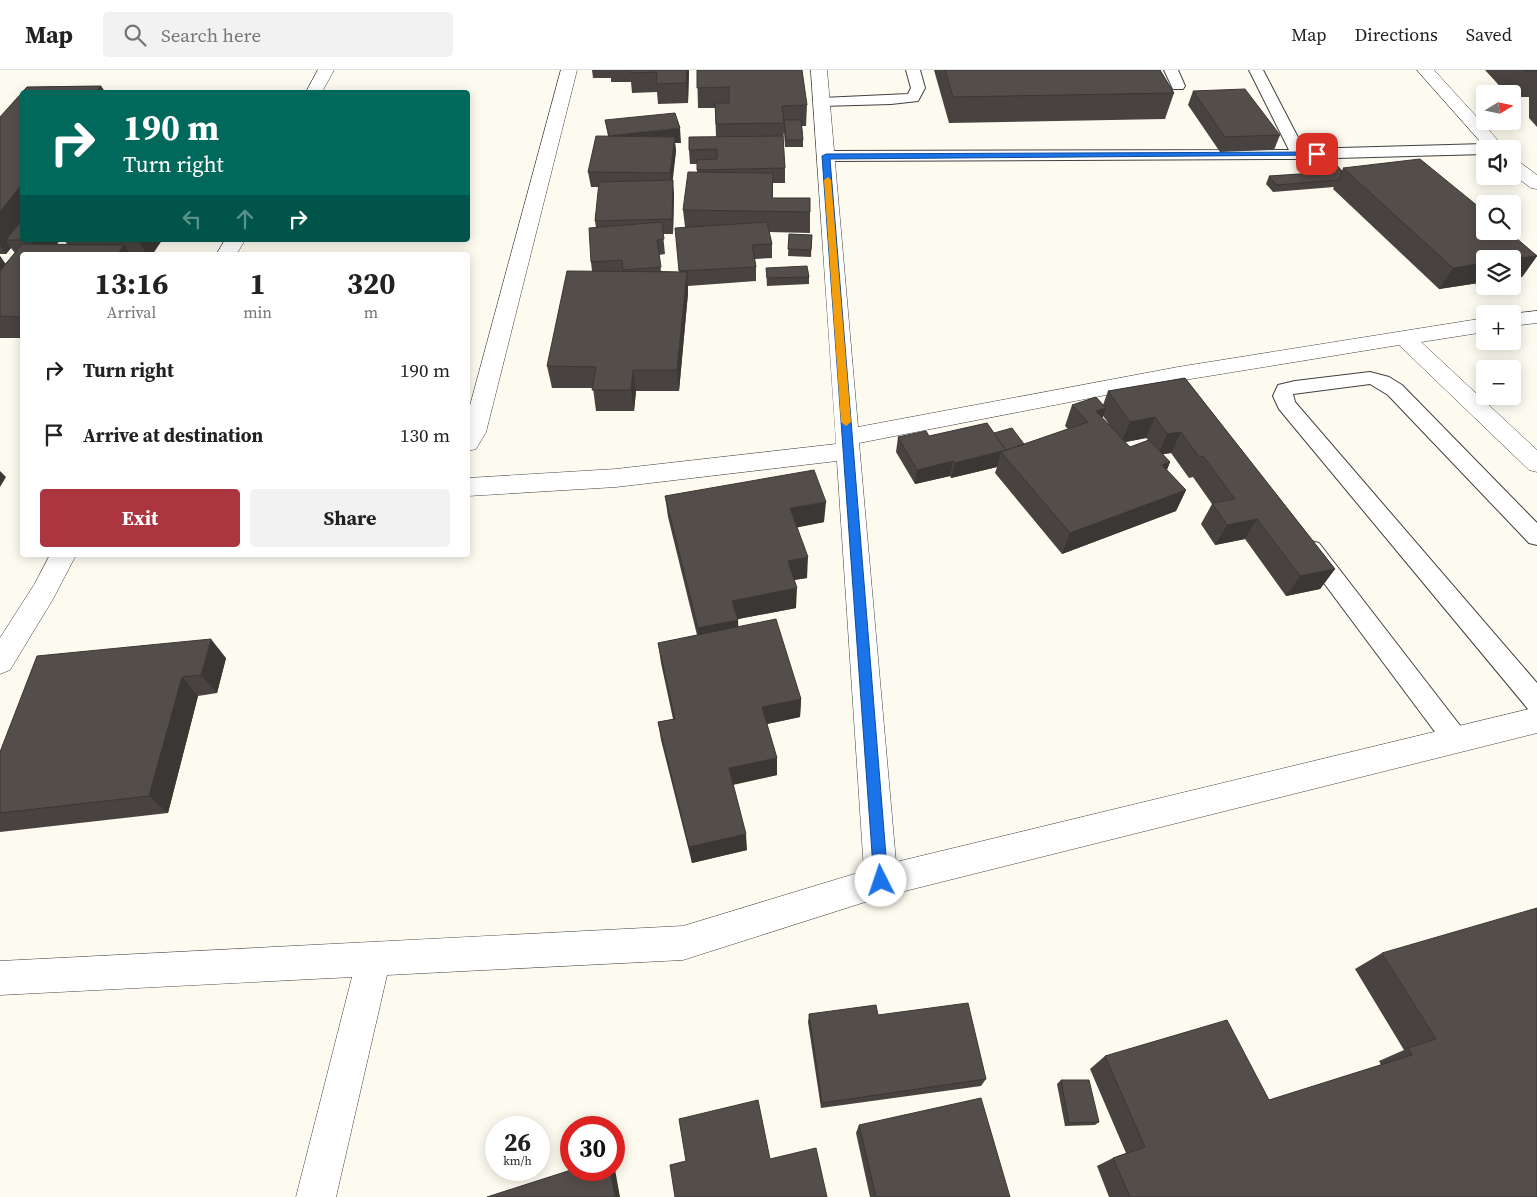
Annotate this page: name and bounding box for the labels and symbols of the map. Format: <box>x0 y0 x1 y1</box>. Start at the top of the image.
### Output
north arrow <box>1476 85 1521 130</box>
pin <box>1296 133 1338 175</box>
position arrow <box>854 854 906 906</box>
speed limit sign: 30 <box>560 1116 625 1181</box>

